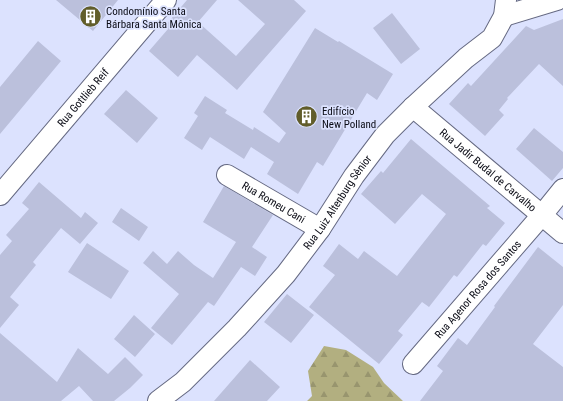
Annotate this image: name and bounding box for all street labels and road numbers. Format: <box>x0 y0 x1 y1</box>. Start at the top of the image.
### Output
street label: Rua Gottlieb Reif <box>54 65 112 129</box>
street label: Rua Jadir Budal de Carvalho <box>437 126 539 215</box>
street label: Rua Luiz Altenburg Sênior <box>300 152 374 252</box>
street label: Rua Romeu Cani <box>240 179 308 226</box>
street label: Rua Agenor Rosa dos Santos <box>432 237 524 341</box>

